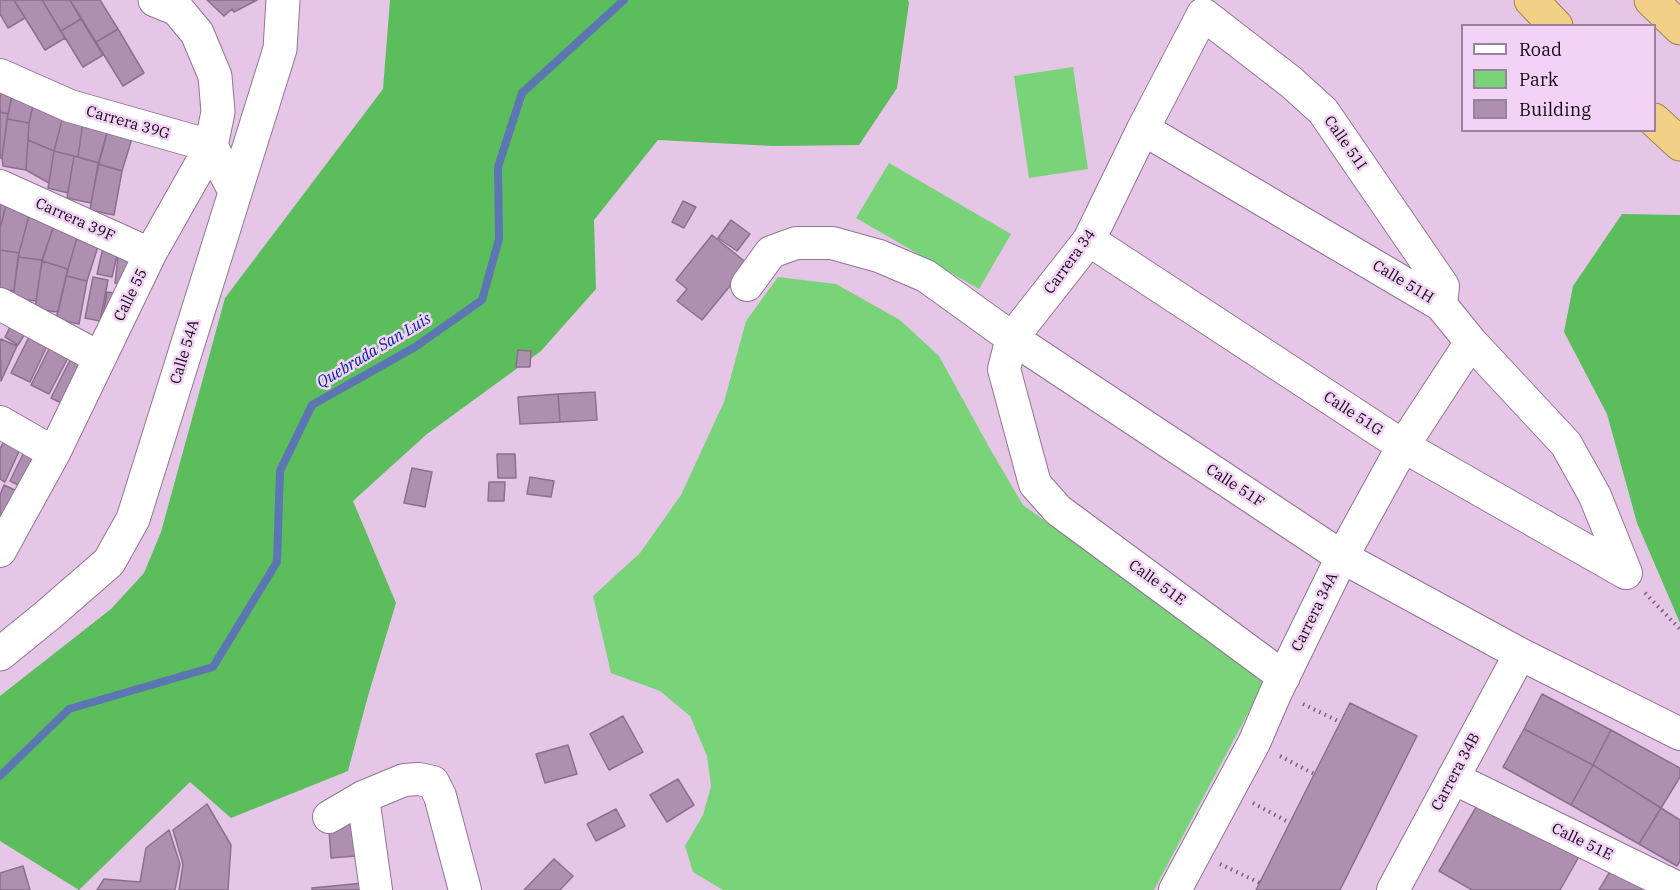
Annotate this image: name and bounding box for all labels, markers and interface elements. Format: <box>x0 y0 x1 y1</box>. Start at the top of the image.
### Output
legend <box>1461 24 1656 132</box>
text: Road <box>1519 38 1562 61</box>
text: Park <box>1519 68 1558 91</box>
text: Building <box>1519 98 1591 121</box>
street label: Carrera 39G <box>84 102 172 144</box>
street label: Calle 51I <box>1320 113 1370 173</box>
street label: Carrera 39F <box>33 195 117 245</box>
street label: Carrera 34 <box>1041 226 1099 298</box>
street label: Calle 51H <box>1369 257 1437 307</box>
street label: Calle 55 <box>111 266 151 324</box>
water label: Quebrada San Luis <box>313 309 435 393</box>
street label: Calle 54A <box>167 318 203 386</box>
street label: Calle 51G <box>1320 388 1386 440</box>
street label: Calle 51F <box>1203 461 1267 511</box>
street label: Calle 51E <box>1125 556 1189 610</box>
street label: Carrera 34A <box>1288 570 1342 654</box>
street label: Carrera 34B <box>1428 730 1484 814</box>
street label: Calle 51E <box>1548 819 1616 865</box>

